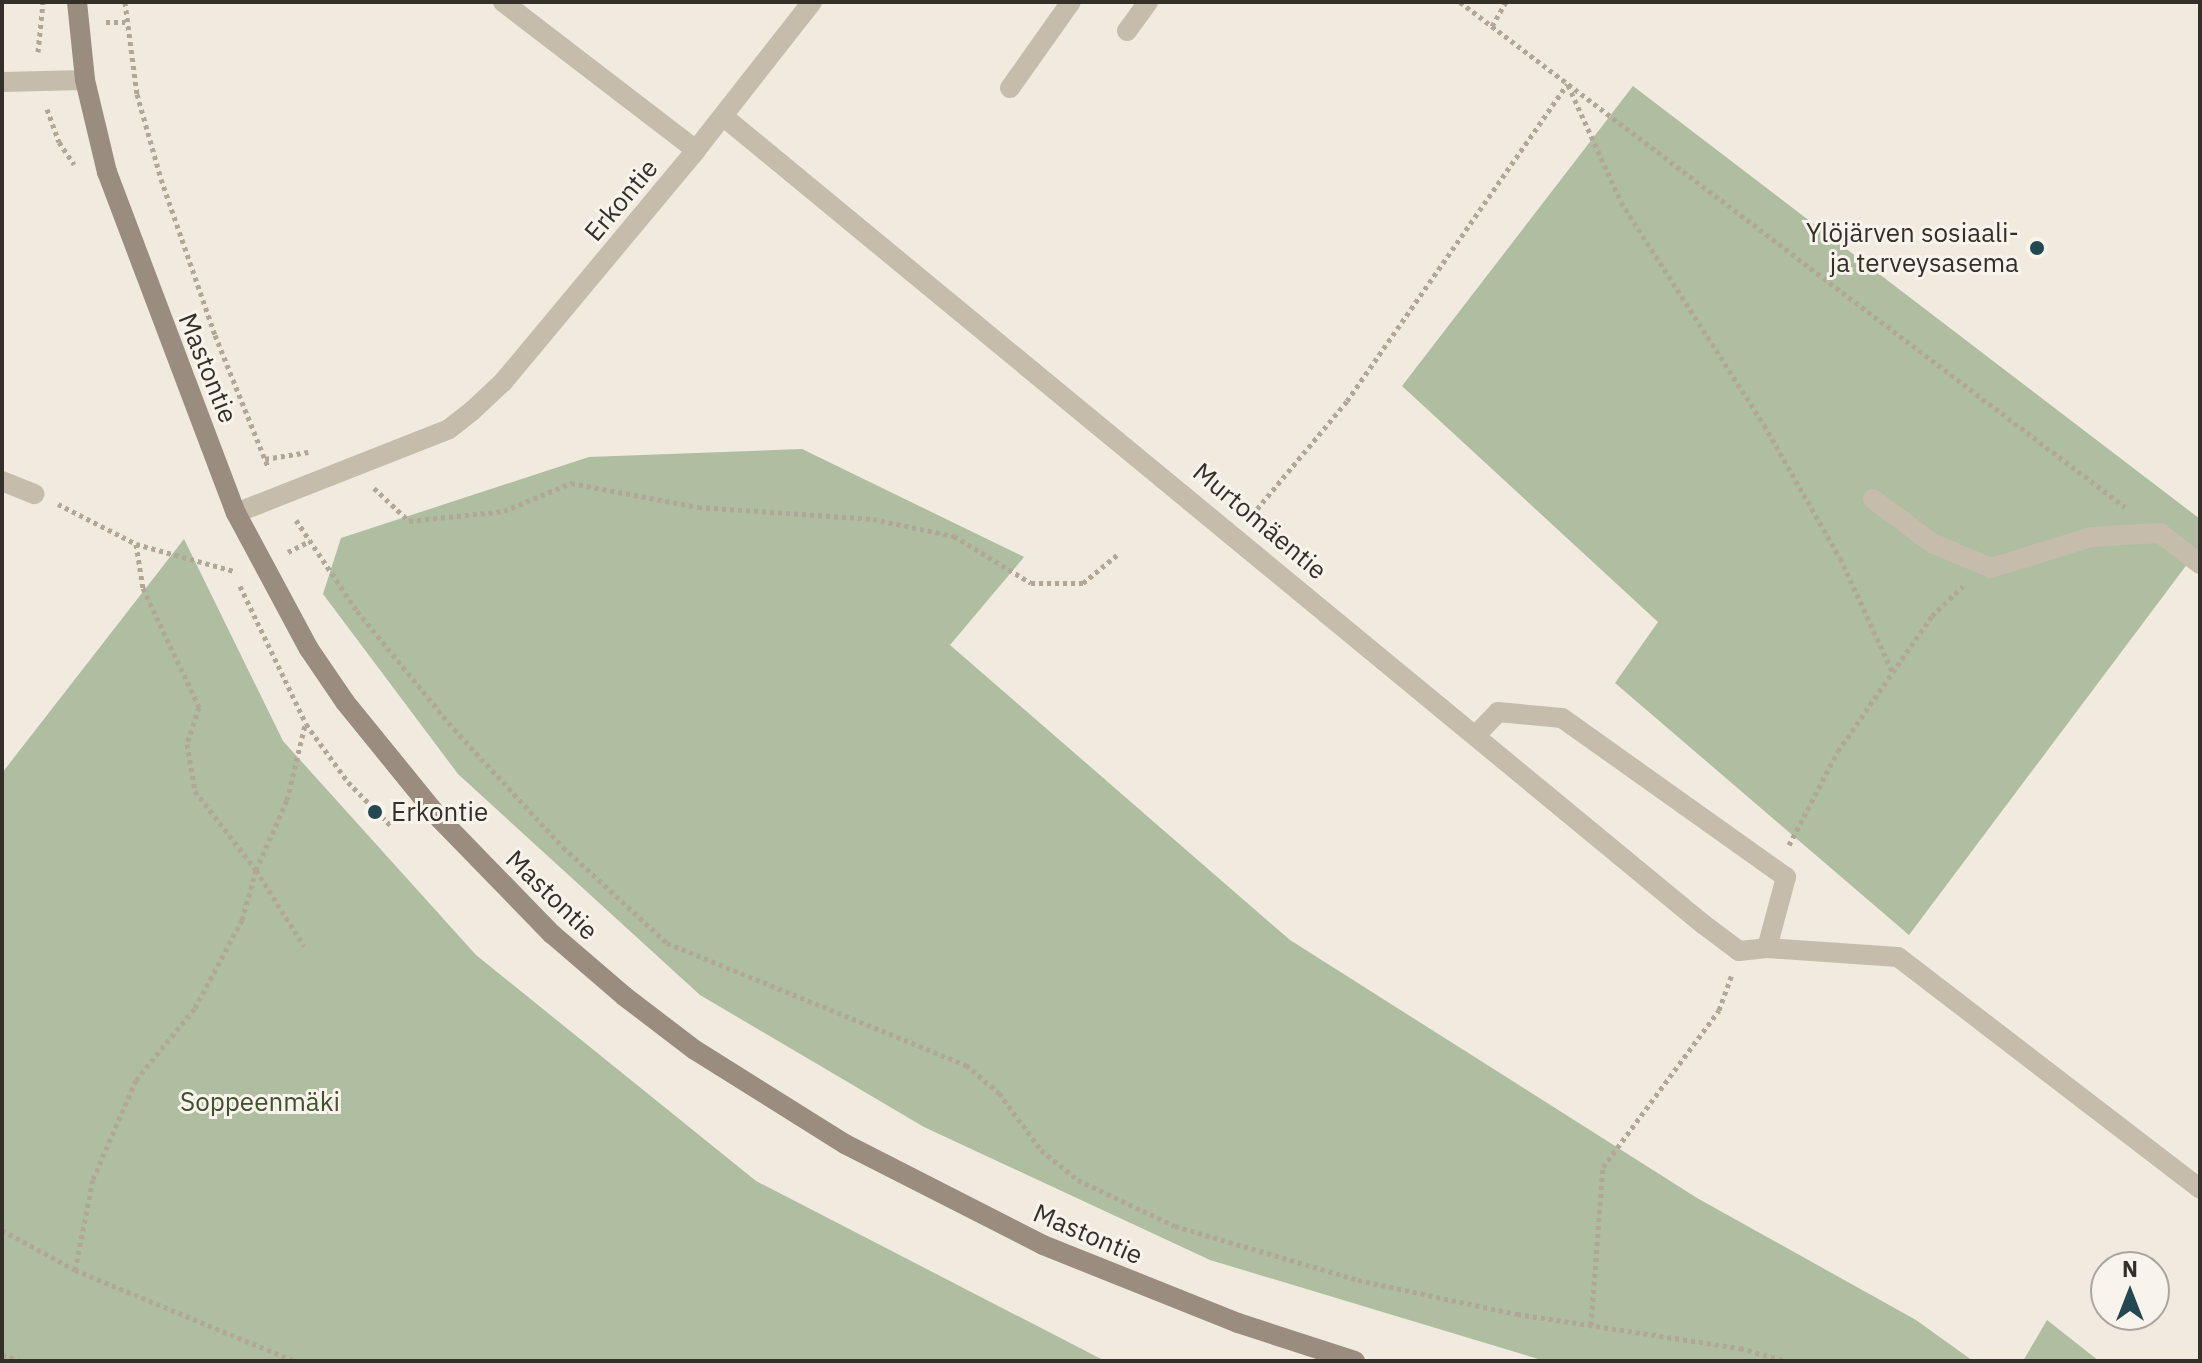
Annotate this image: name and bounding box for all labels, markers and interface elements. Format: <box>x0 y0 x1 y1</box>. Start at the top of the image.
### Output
street label: Erkontie <box>578 153 664 247</box>
place label: Ylöjärven sosiaali- ja terveysasema <box>1806 217 2019 278</box>
marker: Ylöjärven sosiaali- ja terveysasema <box>2026 237 2048 259</box>
street label: Mastontie <box>172 309 244 427</box>
street label: Murtomäentie <box>1187 456 1333 586</box>
place label: Erkontie <box>391 796 488 828</box>
marker: Erkontie <box>366 803 384 821</box>
street label: Mastontie <box>500 844 604 946</box>
park label: Soppeenmäki <box>180 1086 340 1118</box>
street label: Mastontie <box>1029 1197 1147 1271</box>
north arrow <box>2090 1251 2170 1331</box>
text: N <box>2122 1254 2138 1283</box>

